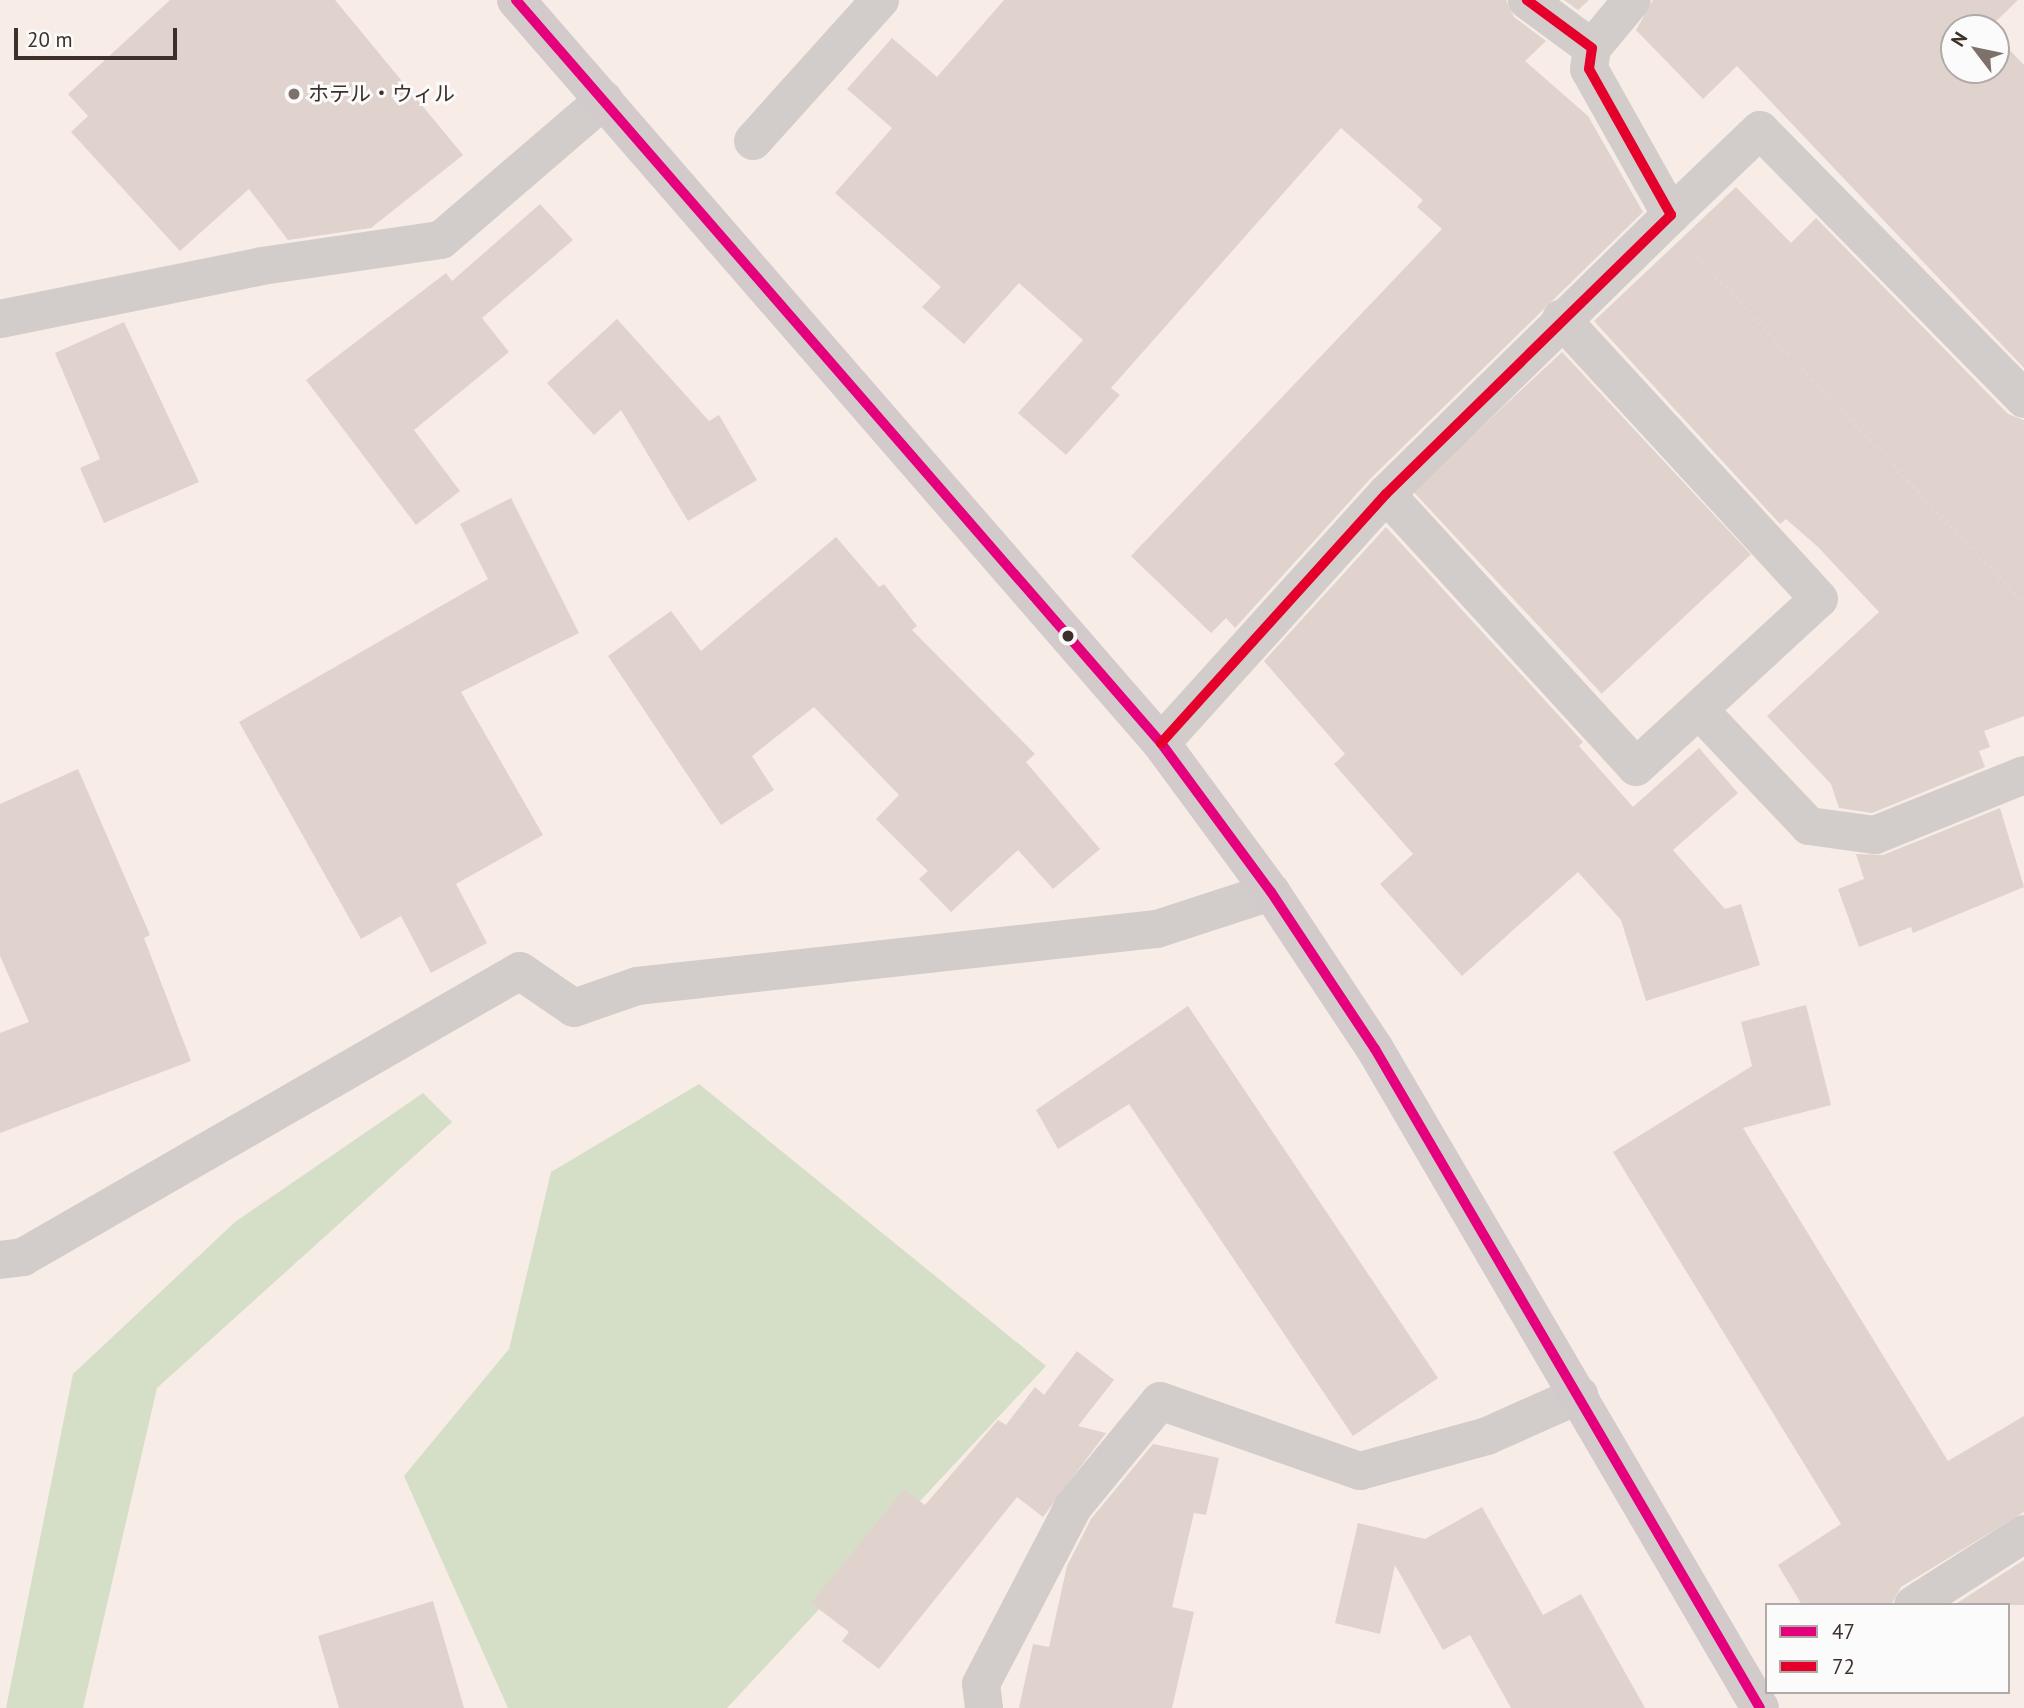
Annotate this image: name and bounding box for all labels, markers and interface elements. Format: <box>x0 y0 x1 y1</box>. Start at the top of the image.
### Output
scale bar <box>18 14 180 58</box>
north arrow <box>1940 14 2010 84</box>
text: 20 m <box>27 26 73 53</box>
text: N <box>1945 27 1972 51</box>
place label: ホテル・ウィル <box>308 81 455 107</box>
marker: ホテル・ウィル <box>286 86 302 102</box>
unlabelled marker <box>1061 629 1075 643</box>
legend <box>1765 1603 2010 1694</box>
text: 47 <box>1832 1618 1855 1645</box>
text: 72 <box>1832 1653 1855 1680</box>

